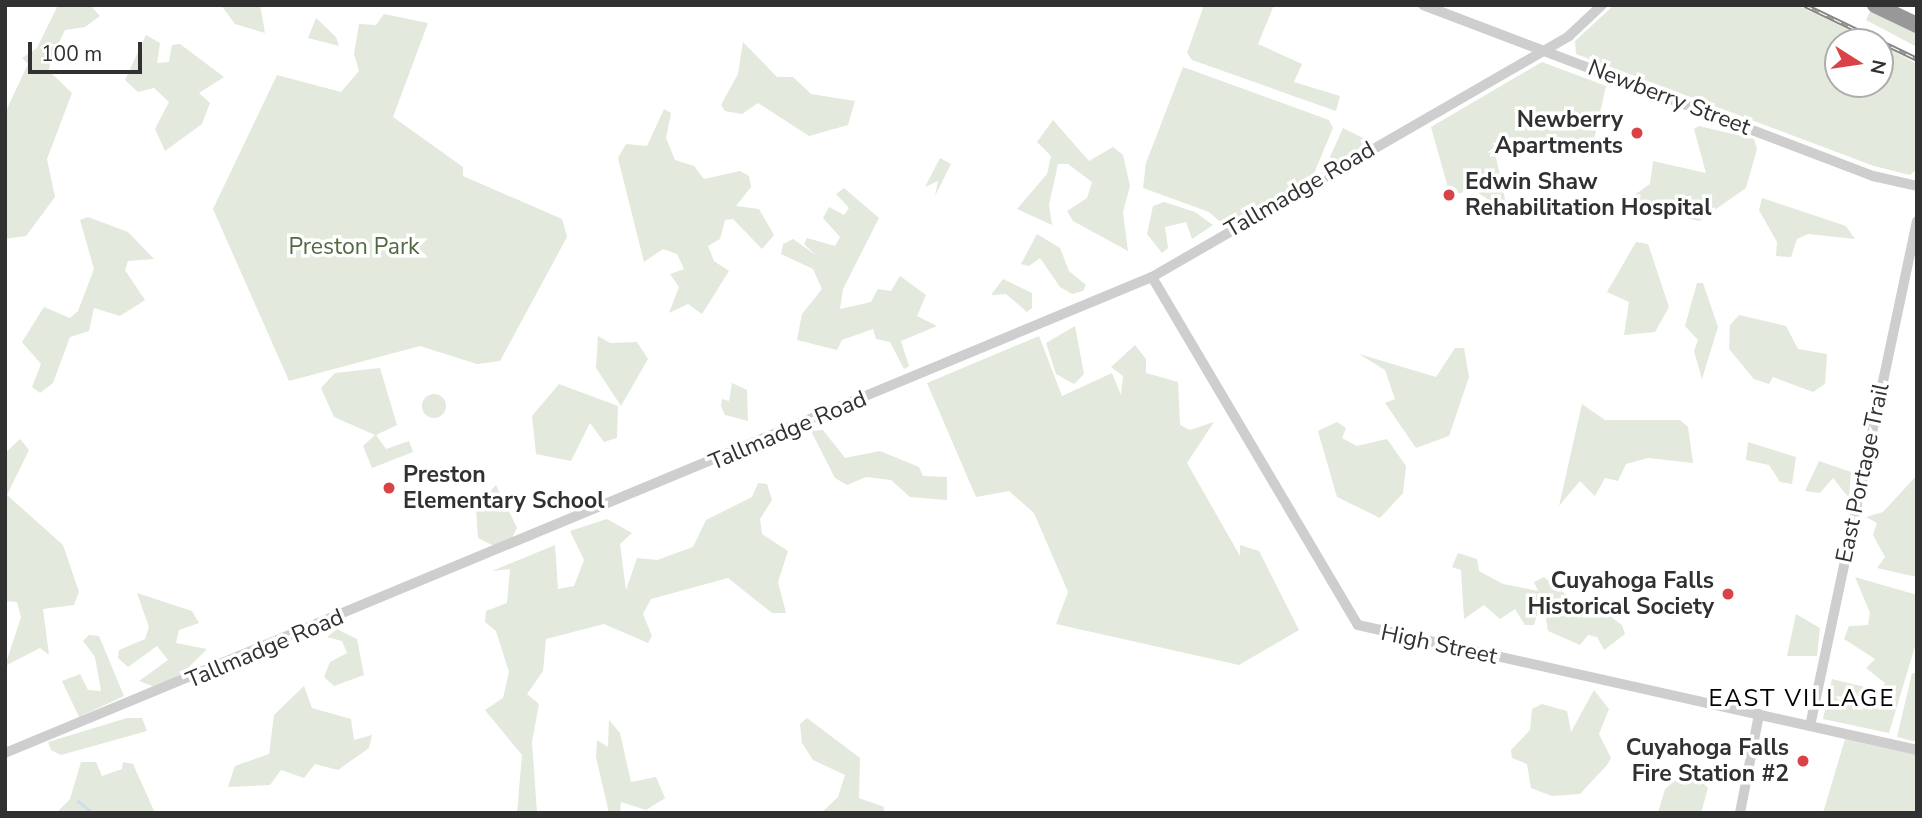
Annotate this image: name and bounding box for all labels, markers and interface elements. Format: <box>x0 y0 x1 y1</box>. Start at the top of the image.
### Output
scale bar <box>32 28 145 72</box>
north arrow <box>1824 28 1894 98</box>
text: 100 m <box>41 40 102 68</box>
street label: Newberry Street <box>1584 54 1754 142</box>
text: N <box>1863 57 1892 77</box>
place label: Newberry Apartments <box>1495 106 1623 160</box>
marker: Newberry Apartments <box>1629 125 1645 141</box>
street label: Tallmadge Road <box>1220 136 1380 244</box>
place label: Edwin Shaw Rehabilitation Hospital <box>1465 168 1712 222</box>
marker: Edwin Shaw Rehabilitation Hospital <box>1439 185 1459 205</box>
park label: Preston Park <box>288 233 420 261</box>
street label: East Portage Trail <box>1831 381 1895 565</box>
street label: Tallmadge Road <box>705 385 871 477</box>
place label: Preston Elementary School <box>403 461 605 515</box>
marker: Preston Elementary School <box>381 480 397 496</box>
place label: Cuyahoga Falls Historical Society <box>1527 567 1714 621</box>
marker: Cuyahoga Falls Historical Society <box>1720 586 1736 602</box>
street label: Tallmadge Road <box>182 603 348 695</box>
street label: High Street <box>1378 619 1500 671</box>
district label: EAST VILLAGE <box>1710 685 1894 713</box>
place label: Cuyahoga Falls Fire Station #2 <box>1626 734 1789 788</box>
marker: Cuyahoga Falls Fire Station #2 <box>1795 753 1811 769</box>

